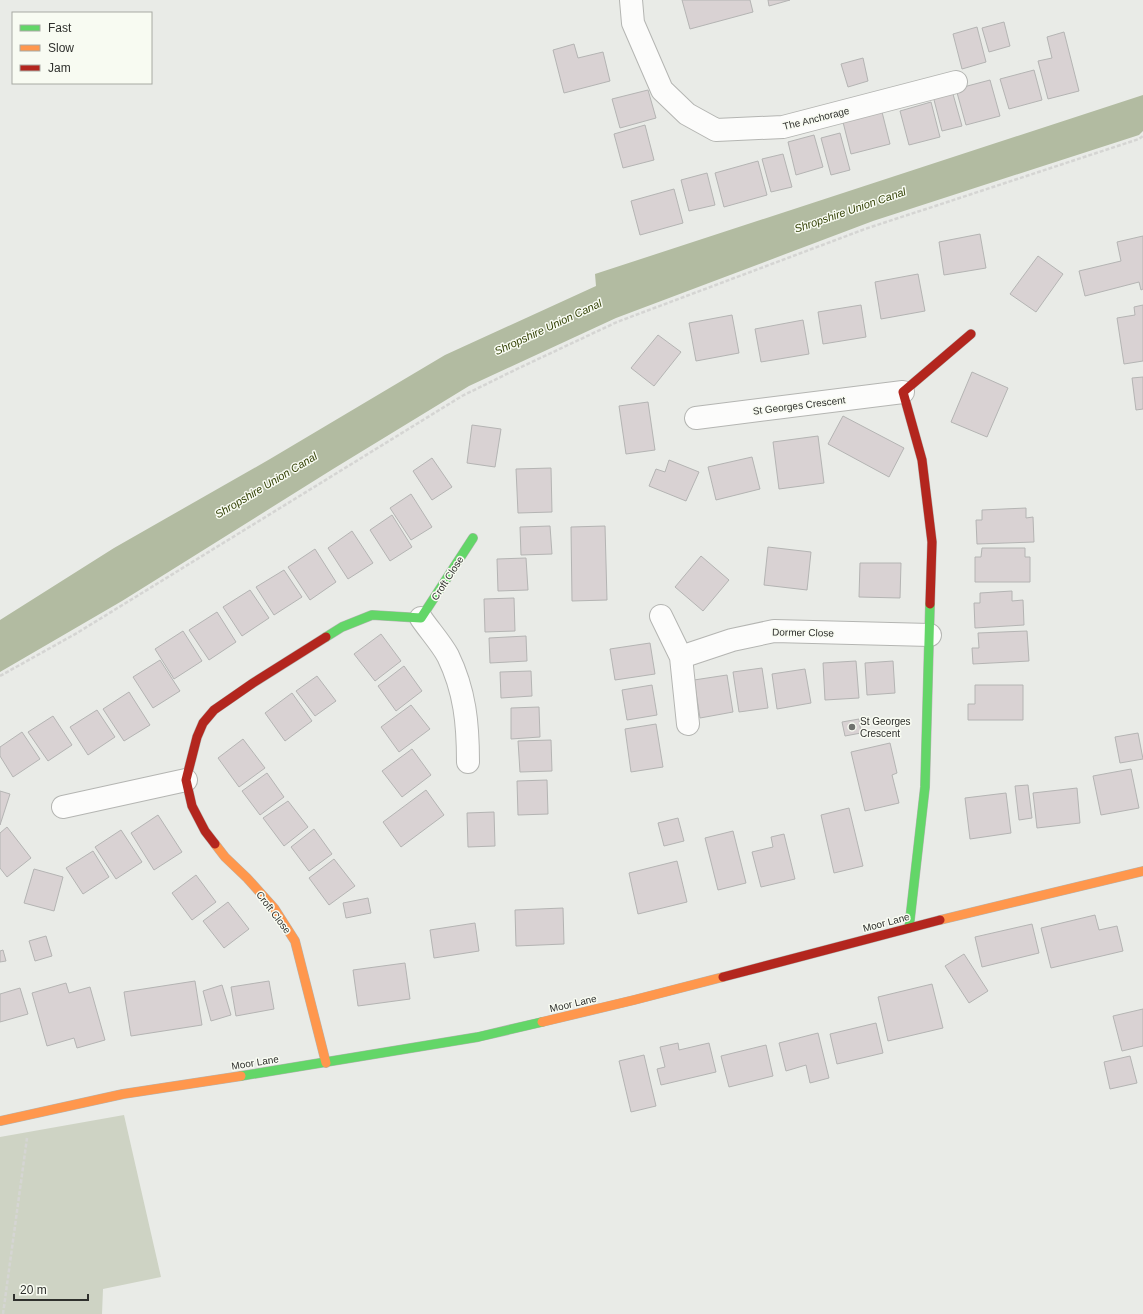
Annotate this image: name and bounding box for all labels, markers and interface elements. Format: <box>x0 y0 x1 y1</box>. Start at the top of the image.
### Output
legend <box>12 12 152 84</box>
text: Fast <box>48 21 72 35</box>
text: Slow <box>48 41 74 55</box>
text: Jam <box>48 61 71 75</box>
street label: The Anchorage <box>782 105 851 132</box>
water label: Shropshire Union Canal <box>793 185 908 235</box>
water label: Shropshire Union Canal <box>493 297 604 357</box>
street label: St Georges Crescent <box>752 394 846 417</box>
water label: Shropshire Union Canal <box>213 449 320 520</box>
street label: Croft Close <box>429 554 466 602</box>
street label: Dormer Close <box>772 626 834 639</box>
place label: St Georges Crescent <box>860 716 911 739</box>
marker: St Georges Crescent <box>847 722 857 732</box>
street label: Croft Close <box>254 889 293 936</box>
street label: Moor Lane <box>862 911 911 934</box>
street label: Moor Lane <box>549 993 598 1014</box>
street label: Moor Lane <box>231 1053 280 1072</box>
scale bar <box>14 1276 88 1302</box>
text: 20 m <box>20 1283 47 1297</box>

